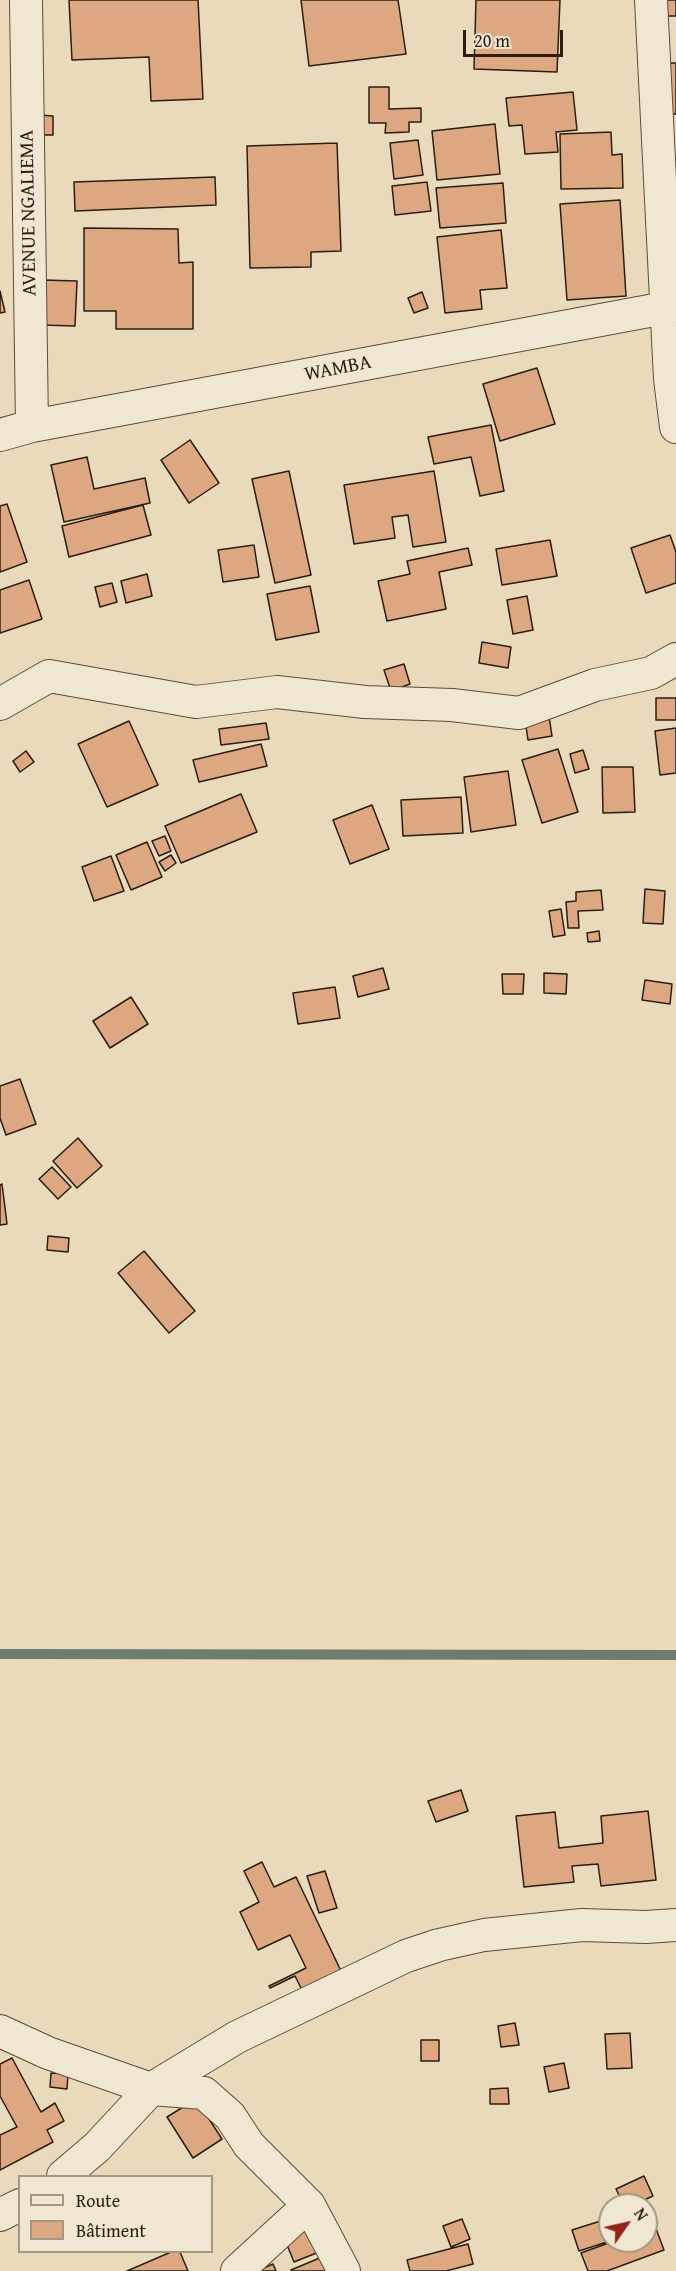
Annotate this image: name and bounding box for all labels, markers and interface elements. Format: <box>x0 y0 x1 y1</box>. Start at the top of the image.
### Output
scale bar <box>466 18 566 56</box>
text: 20 m <box>474 27 510 54</box>
street label: AVENUE NGALIEMA <box>16 130 42 296</box>
street label: WAMBA <box>303 351 373 387</box>
legend <box>18 2175 213 2253</box>
text: Route <box>76 2187 120 2214</box>
north arrow <box>598 2193 658 2253</box>
text: N <box>628 2203 654 2225</box>
text: Bâtiment <box>76 2217 146 2244</box>

